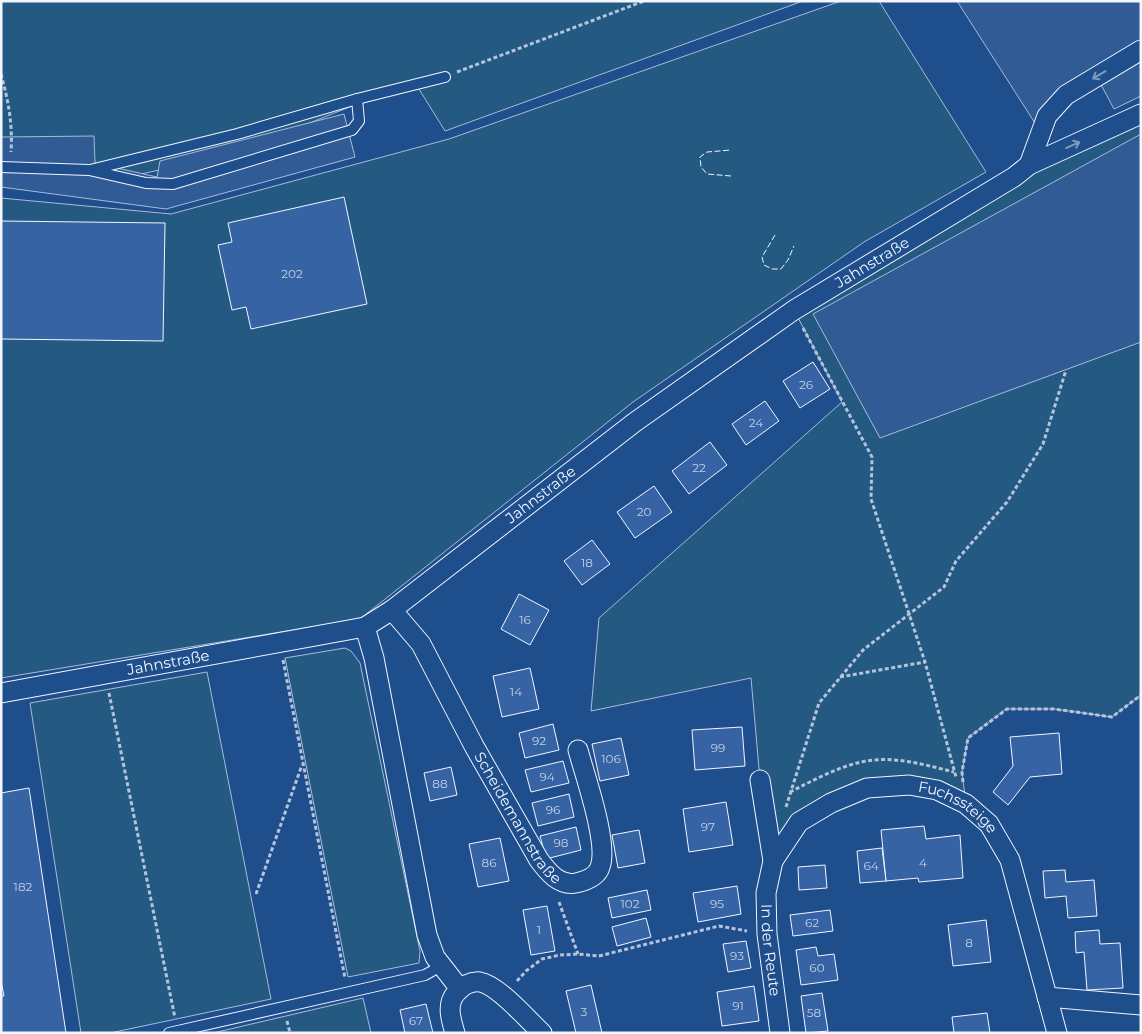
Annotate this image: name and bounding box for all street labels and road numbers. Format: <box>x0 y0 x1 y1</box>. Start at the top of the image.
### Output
street label: Jahnstraße <box>831 233 913 292</box>
street label: Jahnstraße <box>501 461 579 528</box>
street label: Jahnstraße <box>124 645 211 679</box>
street label: Scheidemannstraße <box>470 748 565 888</box>
street label: Fuchssteige <box>917 777 1002 836</box>
street label: In der Reute <box>757 904 785 997</box>

